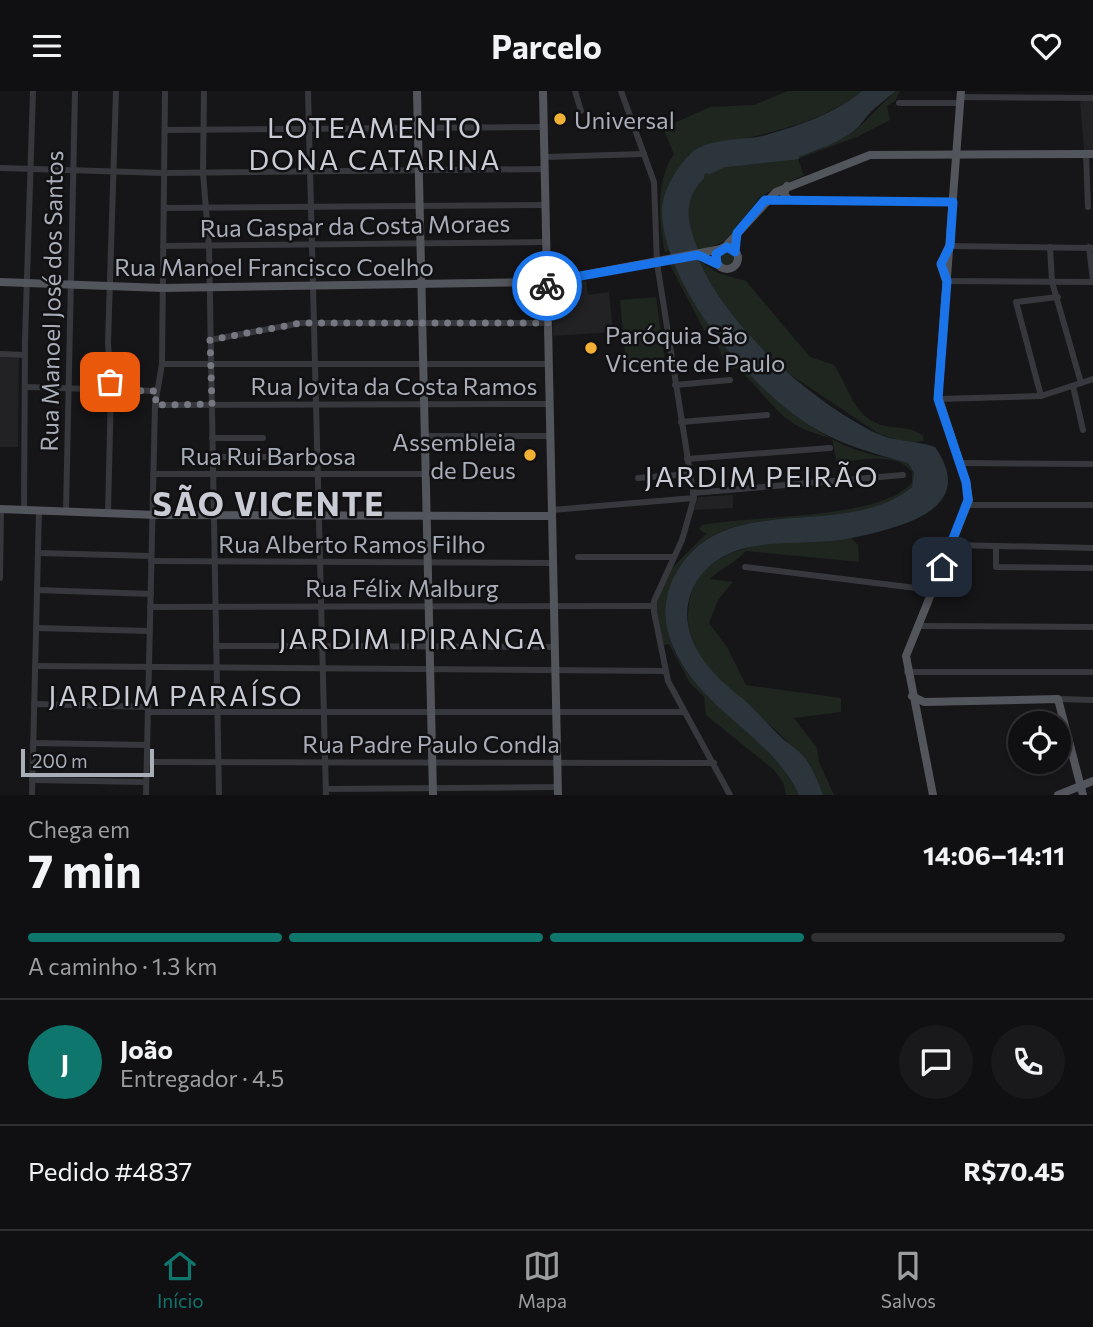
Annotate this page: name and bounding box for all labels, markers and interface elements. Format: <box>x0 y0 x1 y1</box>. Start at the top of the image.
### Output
text: Parcelo <box>491 26 602 66</box>
icon: menu <box>28 27 66 65</box>
icon: heart <box>1027 27 1065 65</box>
place label: Universal <box>574 105 675 134</box>
district label: LOTEAMENTO DONA CATARINA <box>248 110 502 176</box>
marker: Universal <box>552 111 568 127</box>
street label: Rua Manoel José dos Santos <box>34 150 68 452</box>
street label: Rua Gaspar da Costa Moraes <box>199 208 511 242</box>
courier <box>512 251 582 321</box>
street label: Rua Manoel Francisco Coelho <box>114 252 434 281</box>
icon: bike <box>528 267 566 305</box>
place label: Paróquia São Vicente de Paulo <box>605 320 785 377</box>
marker: Paróquia São Vicente de Paulo <box>583 340 599 356</box>
pin <box>80 352 140 412</box>
icon: bag <box>91 363 129 401</box>
street label: Rua Jovita da Costa Ramos <box>251 371 537 400</box>
place label: Assembleia de Deus <box>392 427 516 484</box>
street label: Rua Rui Barbosa <box>180 441 356 470</box>
marker: Assembleia de Deus <box>522 447 538 463</box>
district label: JARDIM PEIRÃO <box>645 459 879 493</box>
district label: SÃO VICENTE <box>153 483 385 523</box>
street label: Rua Alberto Ramos Filho <box>218 529 486 558</box>
pin <box>912 537 972 597</box>
icon: home <box>923 548 961 586</box>
street label: Rua Félix Malburg <box>305 573 499 602</box>
district label: JARDIM IPIRANGA <box>278 621 548 655</box>
district label: JARDIM PARAÍSO <box>48 678 304 712</box>
map controls <box>1008 711 1071 774</box>
button: locate <box>1008 711 1071 774</box>
street label: Rua Padre Paulo Condla <box>302 729 560 758</box>
scale bar <box>21 746 154 778</box>
text: 200 m <box>32 749 88 772</box>
text: Chega em <box>28 815 130 843</box>
text: 14:06–14:11 <box>923 839 1065 870</box>
text: 7 min <box>28 841 142 897</box>
text: A caminho · 1.3 km <box>28 952 217 980</box>
button: chat <box>899 1025 973 1099</box>
button: phone <box>991 1025 1065 1099</box>
text: João <box>120 1033 173 1064</box>
text: J <box>61 1047 69 1078</box>
text: Entregador · 4.5 <box>120 1064 284 1092</box>
text: Pedido #4837 <box>28 1155 192 1186</box>
text: R$70.45 <box>963 1155 1065 1186</box>
tab: Início <box>157 1247 204 1312</box>
tab: Mapa <box>518 1247 567 1312</box>
tab: Salvos <box>881 1247 936 1312</box>

